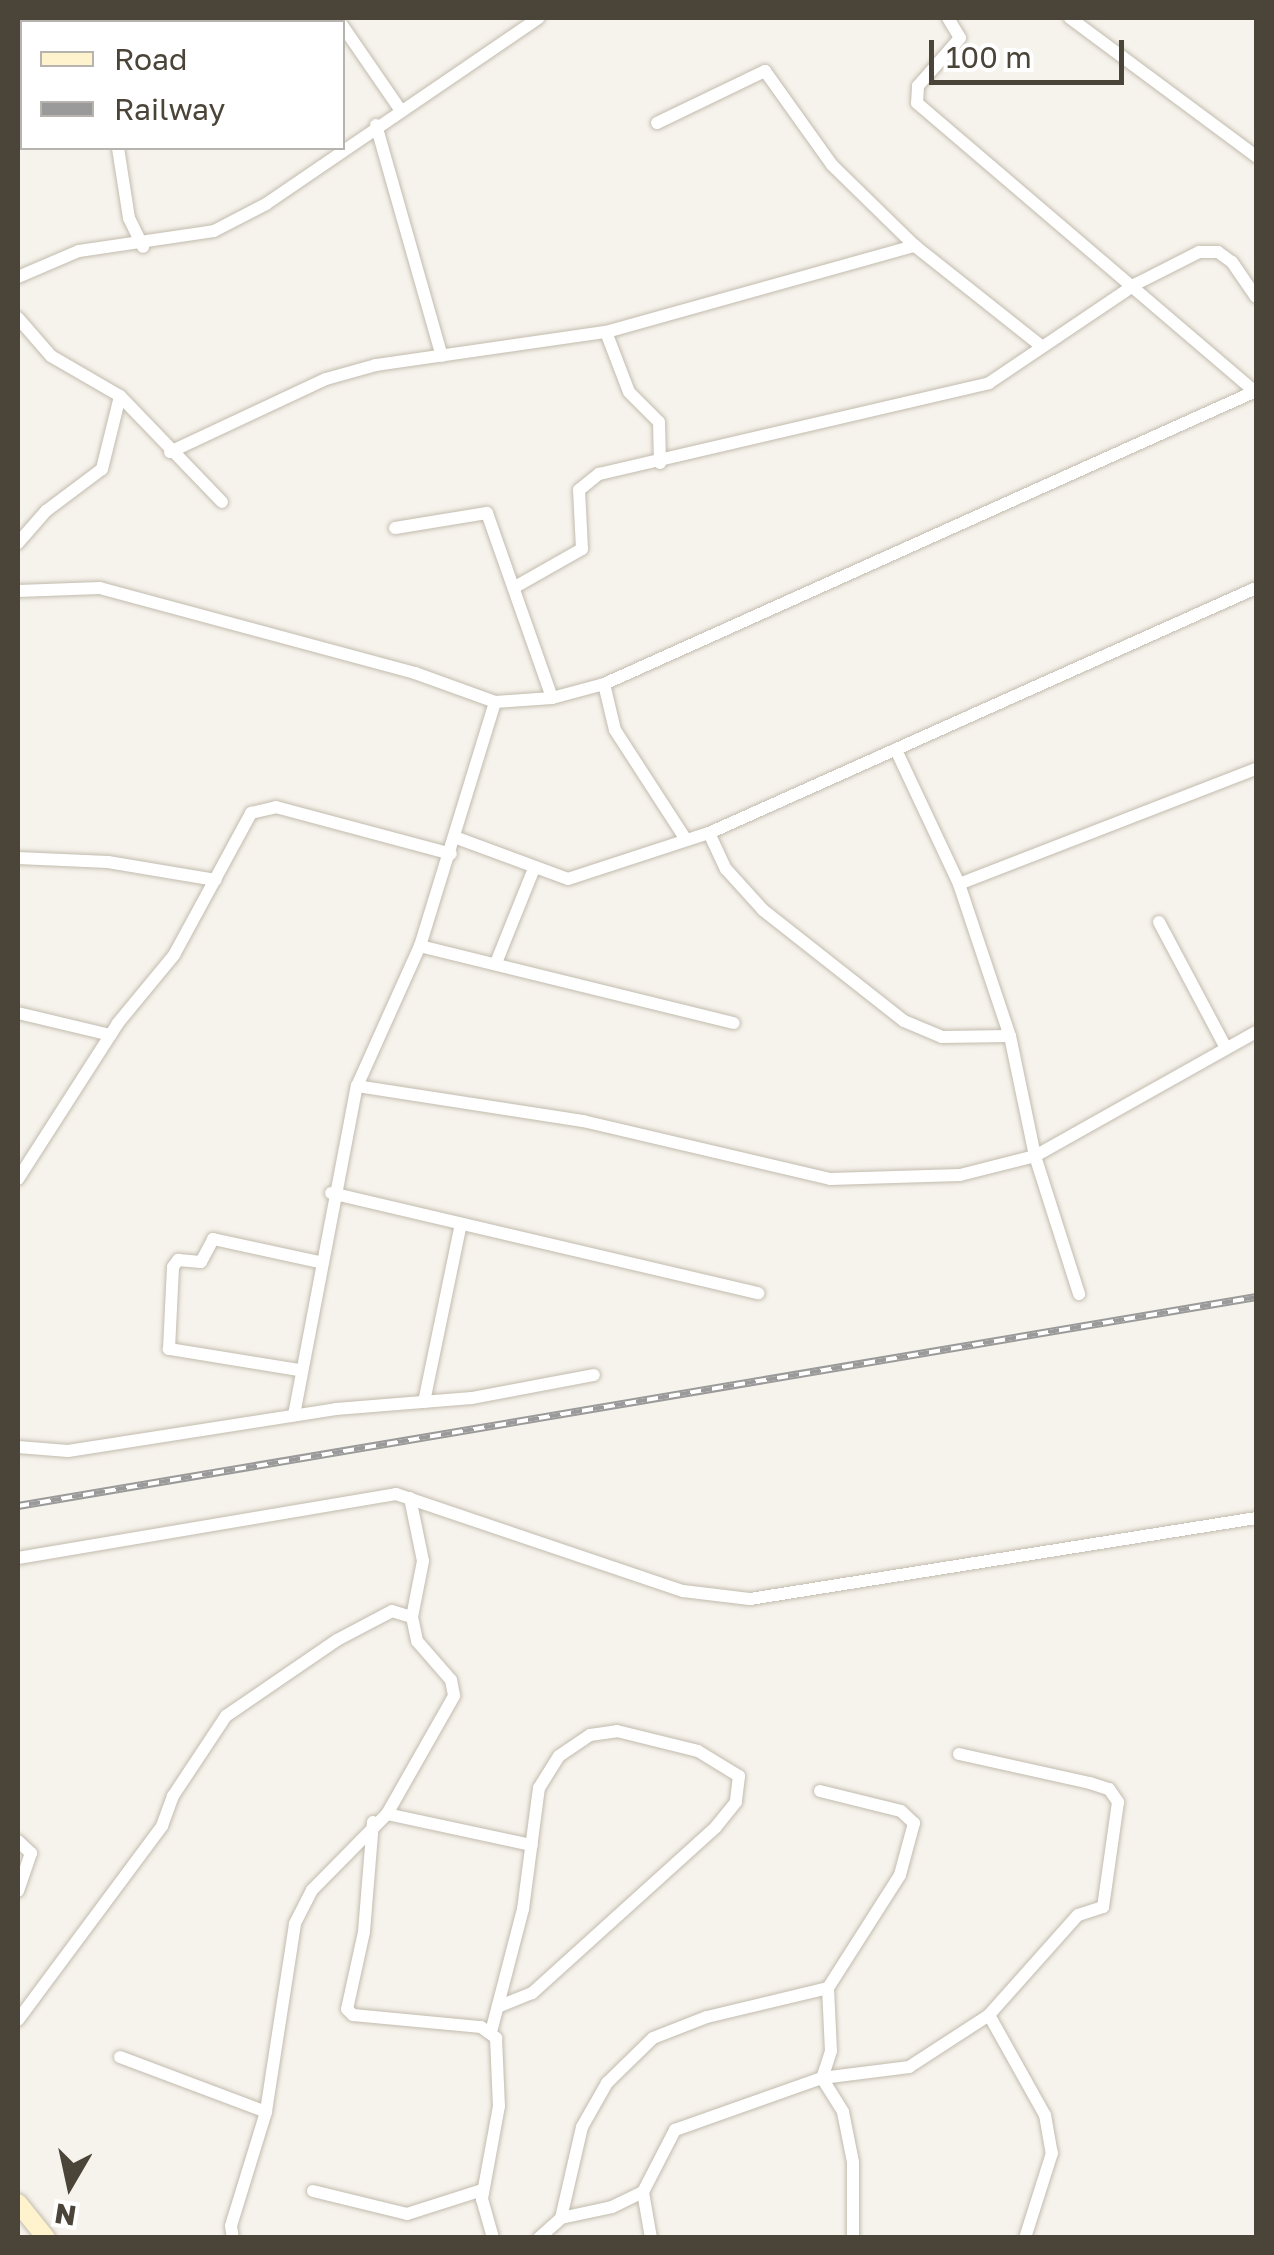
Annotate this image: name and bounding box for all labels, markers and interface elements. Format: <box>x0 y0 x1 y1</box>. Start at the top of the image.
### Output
legend <box>20 20 345 150</box>
scale bar <box>934 20 1129 82</box>
text: 100 m <box>946 39 1032 75</box>
text: Road <box>114 41 188 77</box>
text: Railway <box>114 91 225 127</box>
north arrow <box>20 2135 120 2235</box>
text: N <box>52 2197 78 2233</box>

